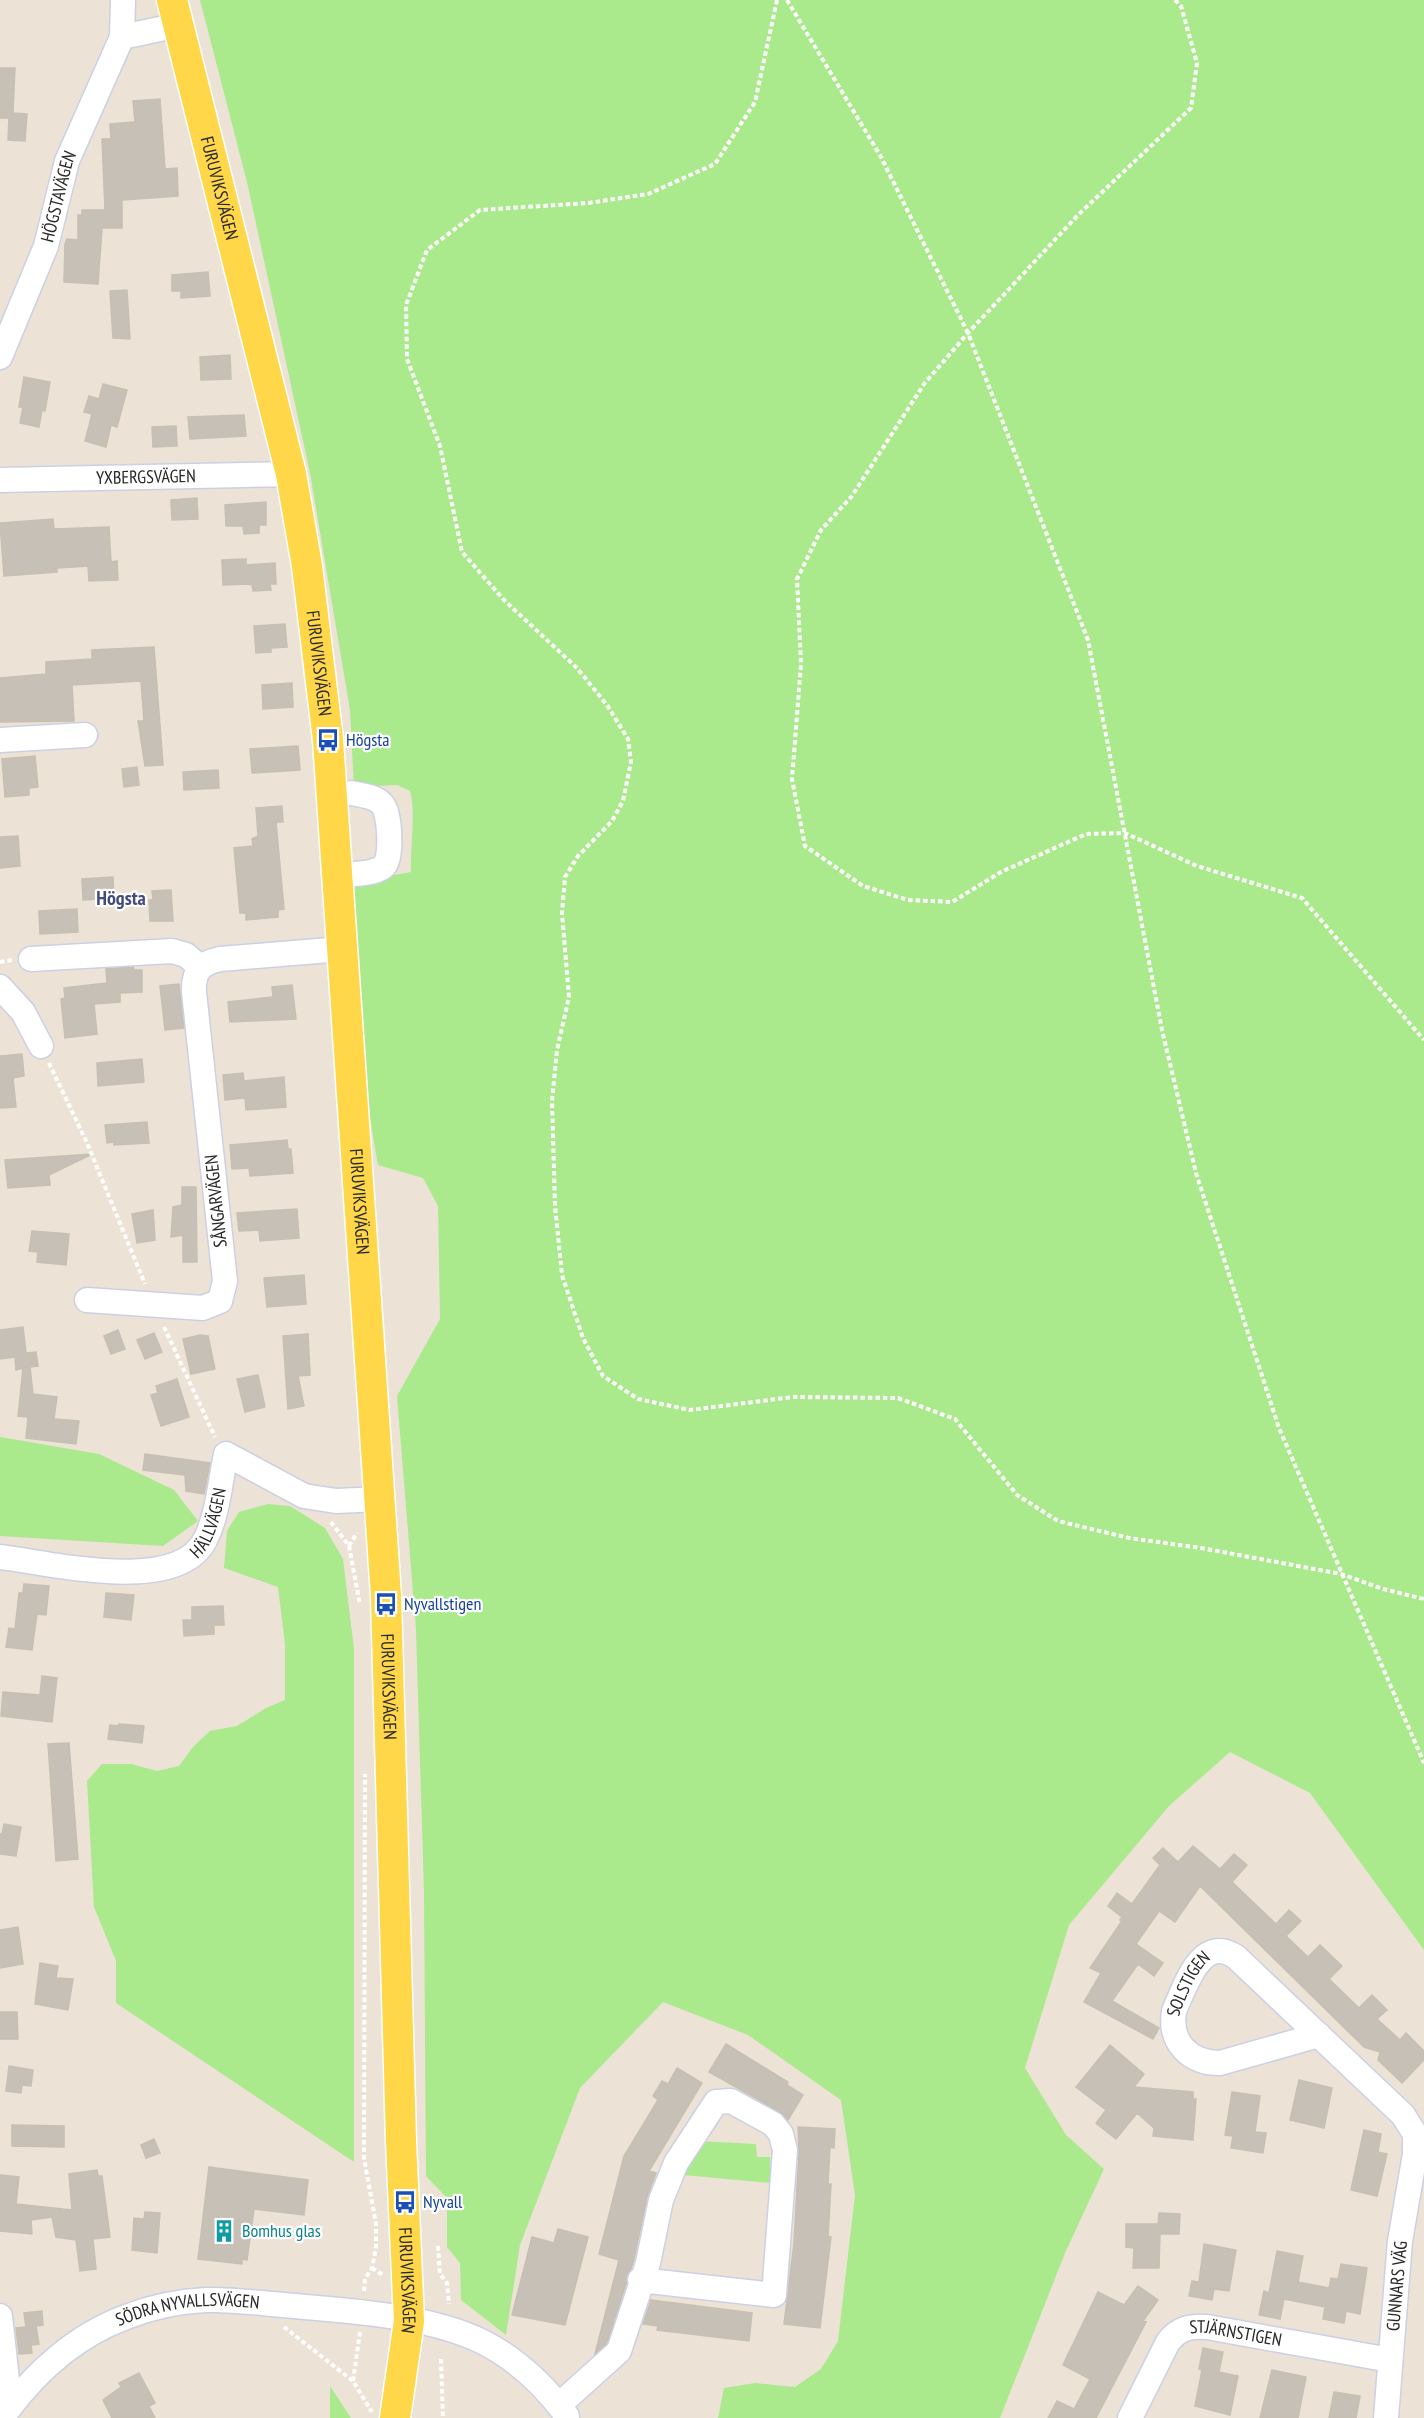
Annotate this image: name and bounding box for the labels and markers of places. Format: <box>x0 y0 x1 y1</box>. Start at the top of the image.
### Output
bus stop icon: Högsta <box>315 727 341 753</box>
place label: Högsta <box>346 728 389 751</box>
bus stop icon: Nyvallstigen <box>373 1591 399 1617</box>
place label: Nyvallstigen <box>404 1592 481 1615</box>
bus stop icon: Nyvall <box>392 2189 418 2215</box>
place label: Nyvall <box>423 2190 463 2213</box>
building icon: Bomhus glas <box>211 2218 237 2244</box>
place label: Bomhus glas <box>242 2219 321 2242</box>

